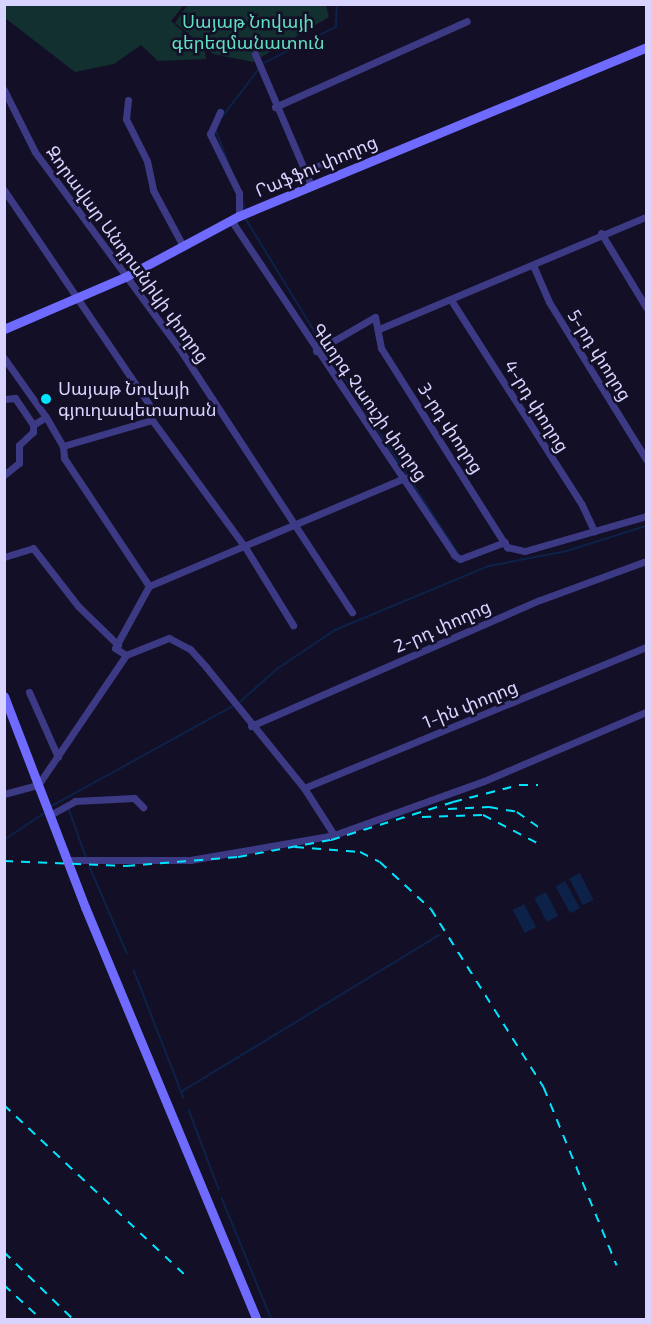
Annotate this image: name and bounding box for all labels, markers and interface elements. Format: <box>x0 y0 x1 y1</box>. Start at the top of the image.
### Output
park label: Սայաթ Նովայի գերեզմանատուն <box>171 11 325 54</box>
street label: Րաֆֆու փողոց <box>252 131 380 201</box>
street label: Զորավար Անդրանիկի փողոց <box>42 141 214 367</box>
street label: 5-րդ փողոց <box>563 305 637 405</box>
street label: Գևորգ Չաուշի փողոց <box>307 319 433 485</box>
street label: 4-րդ փողոց <box>500 356 574 456</box>
place label: Սայաթ Նովայի գյուղապետարան <box>58 378 217 420</box>
street label: 3-րդ փողոց <box>414 379 488 477</box>
marker: Սայաթ Նովայի գյուղապետարան <box>39 392 53 406</box>
street label: 2-րդ փողոց <box>390 595 494 657</box>
street label: 1-ին փողոց <box>420 675 520 733</box>

